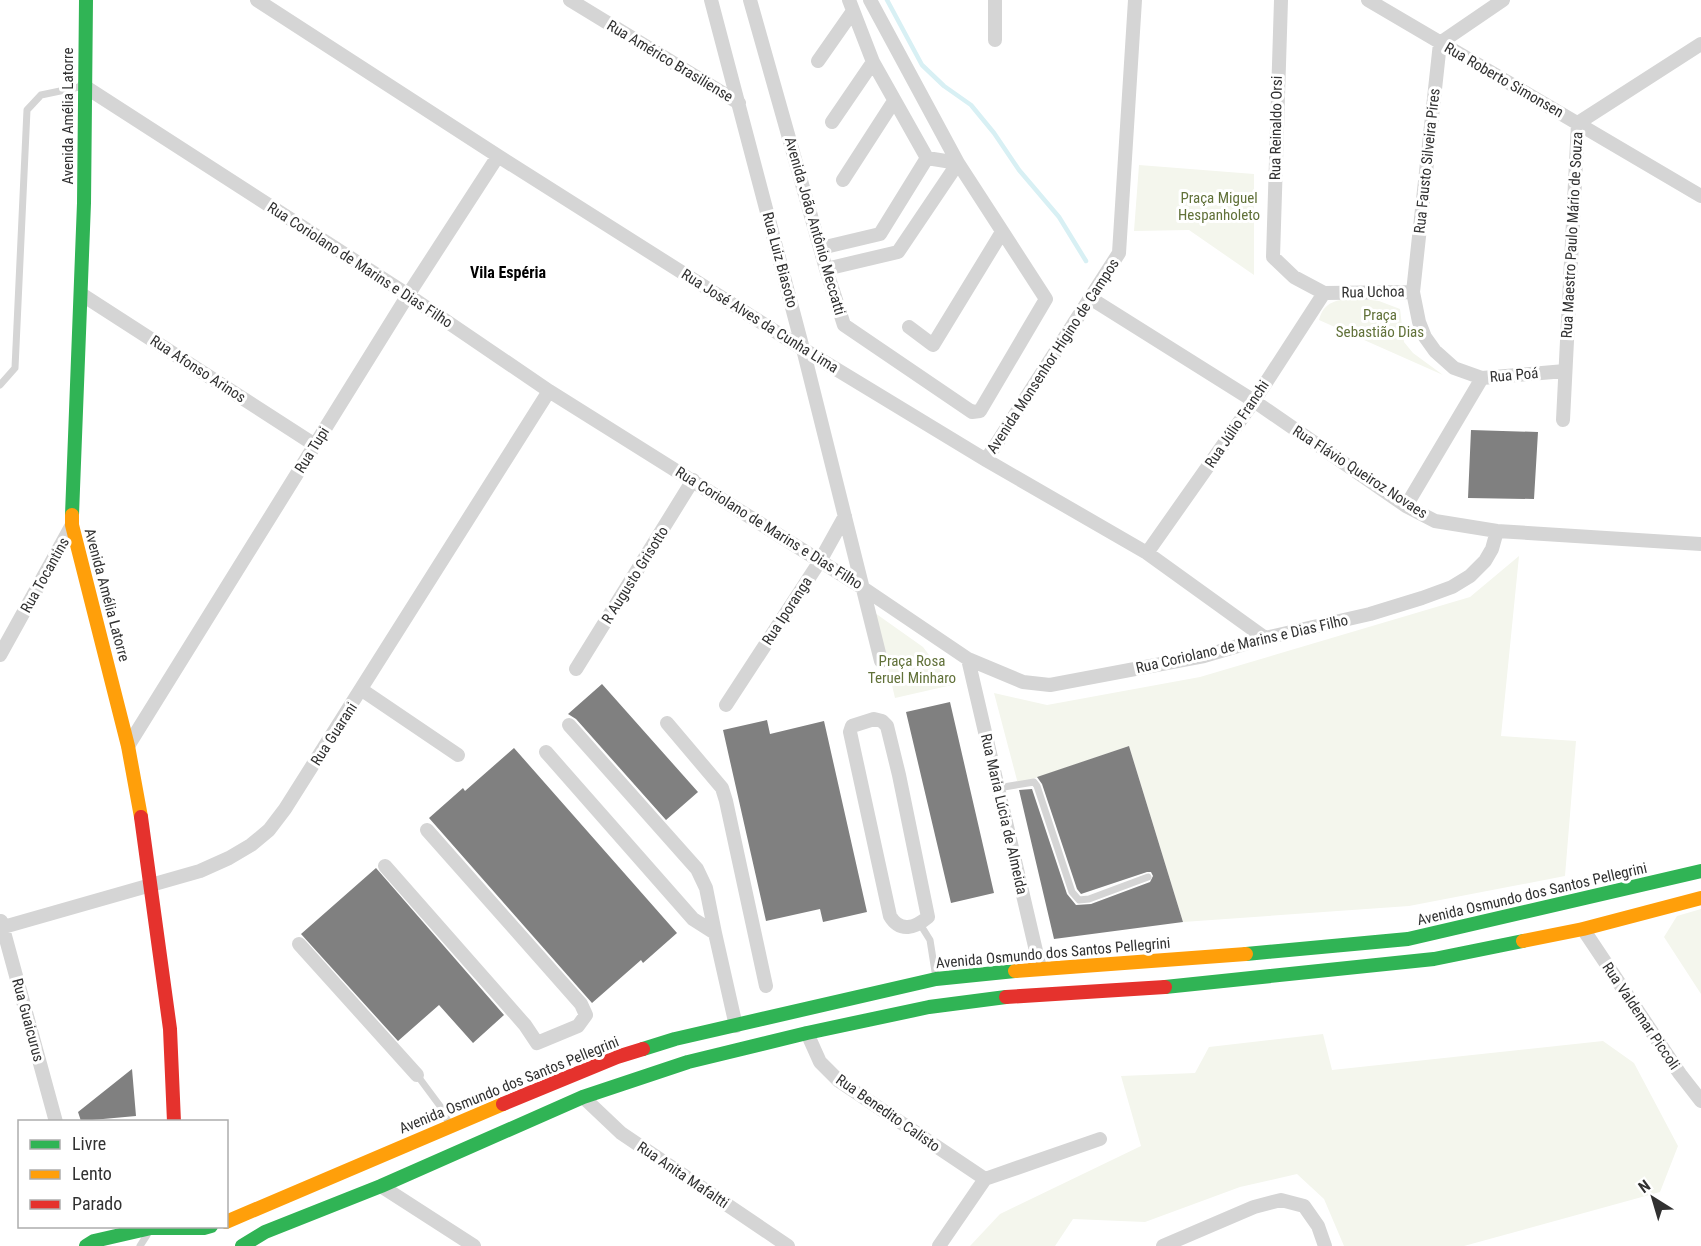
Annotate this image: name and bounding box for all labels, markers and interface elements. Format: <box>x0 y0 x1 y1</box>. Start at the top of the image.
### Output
street label: Rua Américo Brasiliense <box>604 16 736 106</box>
street label: Rua Roberto Simonsen <box>1441 39 1567 121</box>
street label: Avenida Amélia Latorre <box>59 47 77 185</box>
street label: Rua Reinaldo Orsi <box>1266 76 1286 180</box>
street label: Rua Fausto Silveira Pires <box>1410 87 1444 234</box>
street label: Rua Maestro Paulo Mário de Souza <box>1558 131 1586 339</box>
street label: Avenida João Antônio Meccatti <box>781 135 849 317</box>
park label: Praça Miguel Hespanholeto <box>1178 189 1260 224</box>
street label: Rua Coriolano de Marins e Dias Filho <box>264 198 456 332</box>
street label: Rua Luiz Biasoto <box>759 210 801 310</box>
street label: Avenida Monsenhor Higino de Campos <box>983 255 1123 457</box>
district label: Vila Espéria <box>470 263 547 282</box>
street label: Rua José Alves da Cunha Lima <box>678 265 842 377</box>
street label: Rua Uchoa <box>1341 282 1405 302</box>
park label: Praça Sebastião Dias <box>1336 306 1424 341</box>
street label: Rua Afonso Arinos <box>147 331 249 407</box>
street label: Rua Poá <box>1489 364 1539 386</box>
street label: Rua Júlio Franchi <box>1201 377 1273 471</box>
street label: Rua Flávio Queiroz Novaes <box>1289 422 1431 522</box>
street label: Rua Tupi <box>291 424 333 476</box>
street label: Rua Coriolano de Marins e Dias Filho <box>672 463 866 593</box>
street label: R Augusto Grisotto <box>598 523 672 627</box>
street label: Avenida Amélia Latorre <box>81 526 133 664</box>
street label: Rua Tocantins <box>17 534 73 616</box>
street label: Rua Iporanga <box>758 573 816 649</box>
street label: Rua Coriolano de Marins e Dias Filho <box>1134 611 1350 677</box>
park label: Praça Rosa Teruel Minharo <box>868 652 956 687</box>
street label: Rua Guarani <box>307 699 361 769</box>
street label: Rua Maria Lúcia de Almeida <box>977 732 1031 896</box>
street label: Avenida Osmundo dos Santos Pellegrini <box>1415 859 1649 929</box>
street label: Avenida Osmundo dos Santos Pellegrini <box>935 934 1171 972</box>
street label: Rua Valdemar Piccoli <box>1598 959 1684 1073</box>
street label: Rua Guaicurus <box>8 976 48 1064</box>
street label: Avenida Osmundo dos Santos Pellegrini <box>397 1033 621 1137</box>
street label: Rua Benedito Calisto <box>833 1070 943 1156</box>
legend <box>18 1120 228 1228</box>
text: Livre <box>72 1133 106 1154</box>
street label: Rua Anita Mafaltti <box>634 1138 732 1212</box>
text: Lento <box>72 1163 112 1184</box>
north arrow <box>1623 1168 1683 1228</box>
text: N <box>1635 1176 1654 1197</box>
text: Parado <box>72 1193 122 1214</box>

